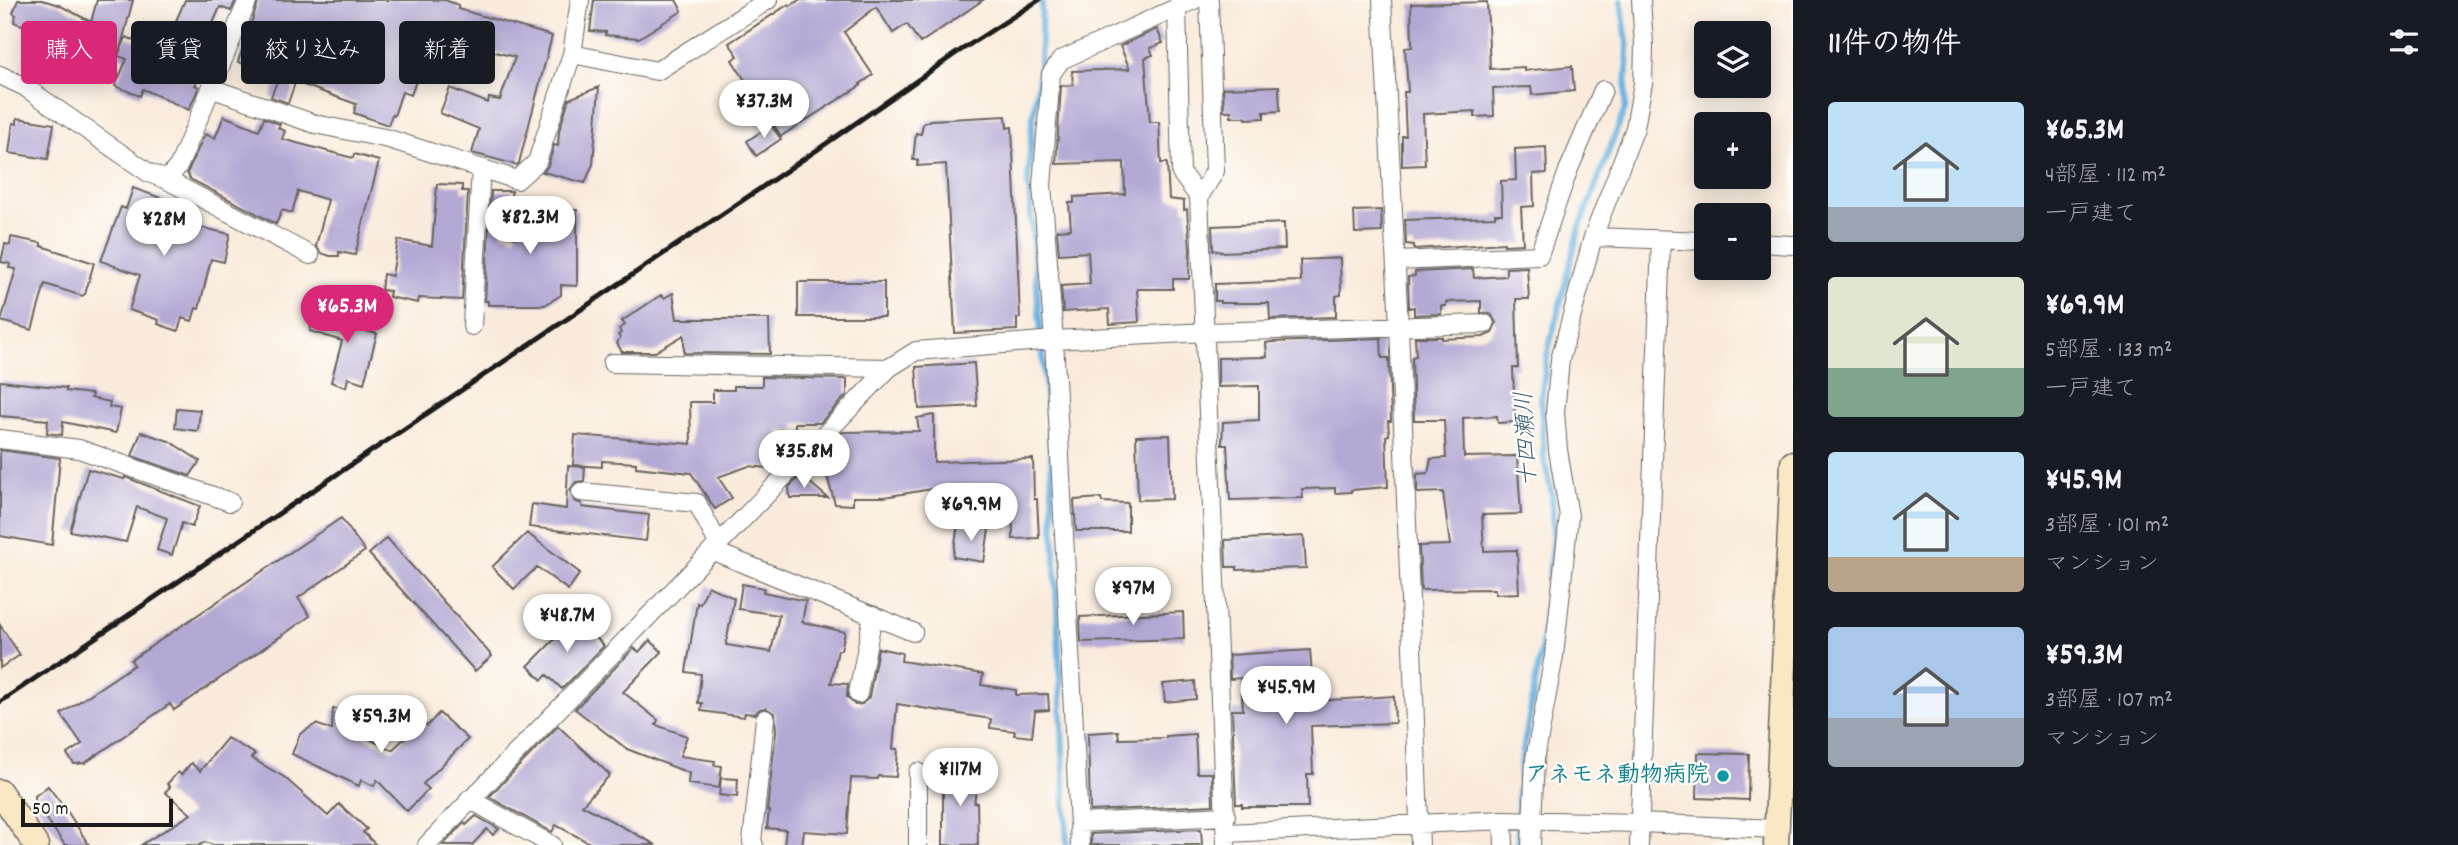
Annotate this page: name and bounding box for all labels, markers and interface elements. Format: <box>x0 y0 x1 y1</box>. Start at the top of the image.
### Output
chip: 購入 <box>21 21 117 84</box>
chip: 賃貸 <box>131 21 227 84</box>
chip: 絞り込み <box>241 21 385 84</box>
chip: 新着 <box>399 21 495 84</box>
map controls <box>1694 21 1771 280</box>
button: layers <box>1694 21 1771 98</box>
icon: filters <box>2385 23 2423 61</box>
text: 11件の物件 <box>1828 25 1961 68</box>
pin: ¥37.3M <box>707 80 821 140</box>
text: ¥37.3M <box>735 86 793 119</box>
text: ¥65.3M <box>2045 111 2124 154</box>
button: + <box>1694 112 1771 189</box>
icon: home <box>1884 130 1968 214</box>
text: 4部屋 · 112 m² <box>2045 160 2166 193</box>
pin: ¥82.3M <box>473 196 587 256</box>
pin: ¥28M <box>123 198 205 258</box>
text: 一戸建て <box>2045 199 2137 232</box>
text: ¥82.3M <box>501 202 559 235</box>
button: − <box>1694 203 1771 280</box>
text: ¥28M <box>142 204 186 237</box>
pin: ¥65.3M <box>290 286 404 345</box>
text: ¥69.9M <box>2045 286 2124 329</box>
text: ¥65.3M <box>317 291 377 324</box>
icon: home <box>1884 305 1968 389</box>
text: 5部屋 · 133 m² <box>2045 335 2172 368</box>
text: 一戸建て <box>2045 374 2137 407</box>
water label: 十四瀬川 <box>1509 390 1547 488</box>
pin: ¥35.8M <box>747 430 861 490</box>
text: ¥35.8M <box>775 436 833 469</box>
text: ¥45.9M <box>2045 461 2122 504</box>
icon: home <box>1884 480 1968 564</box>
pin: ¥69.9M <box>914 484 1028 543</box>
text: ¥69.9M <box>941 489 1001 522</box>
text: 3部屋 · 101 m² <box>2045 510 2169 543</box>
text: マンション <box>2045 549 2159 582</box>
pin: ¥97M <box>1092 568 1174 627</box>
text: ¥97M <box>1111 573 1155 606</box>
pin: ¥48.7M <box>510 594 624 654</box>
text: ¥48.7M <box>539 600 595 633</box>
text: ¥59.3M <box>2045 636 2123 679</box>
icon: home <box>1884 655 1968 739</box>
pin: ¥45.9M <box>1229 666 1343 726</box>
text: ¥45.9M <box>1256 672 1316 705</box>
text: 3部屋 · 107 m² <box>2045 685 2173 718</box>
pin: ¥59.3M <box>324 696 438 755</box>
text: ¥59.3M <box>351 701 411 734</box>
text: マンション <box>2045 724 2159 757</box>
pin: ¥117M <box>911 748 1009 808</box>
text: ¥117M <box>938 754 982 787</box>
place label: アネモネ動物病院 <box>1525 760 1709 793</box>
marker: アネモネ動物病院 <box>1715 768 1731 784</box>
scale bar <box>21 796 173 828</box>
text: 50 m <box>32 797 69 824</box>

